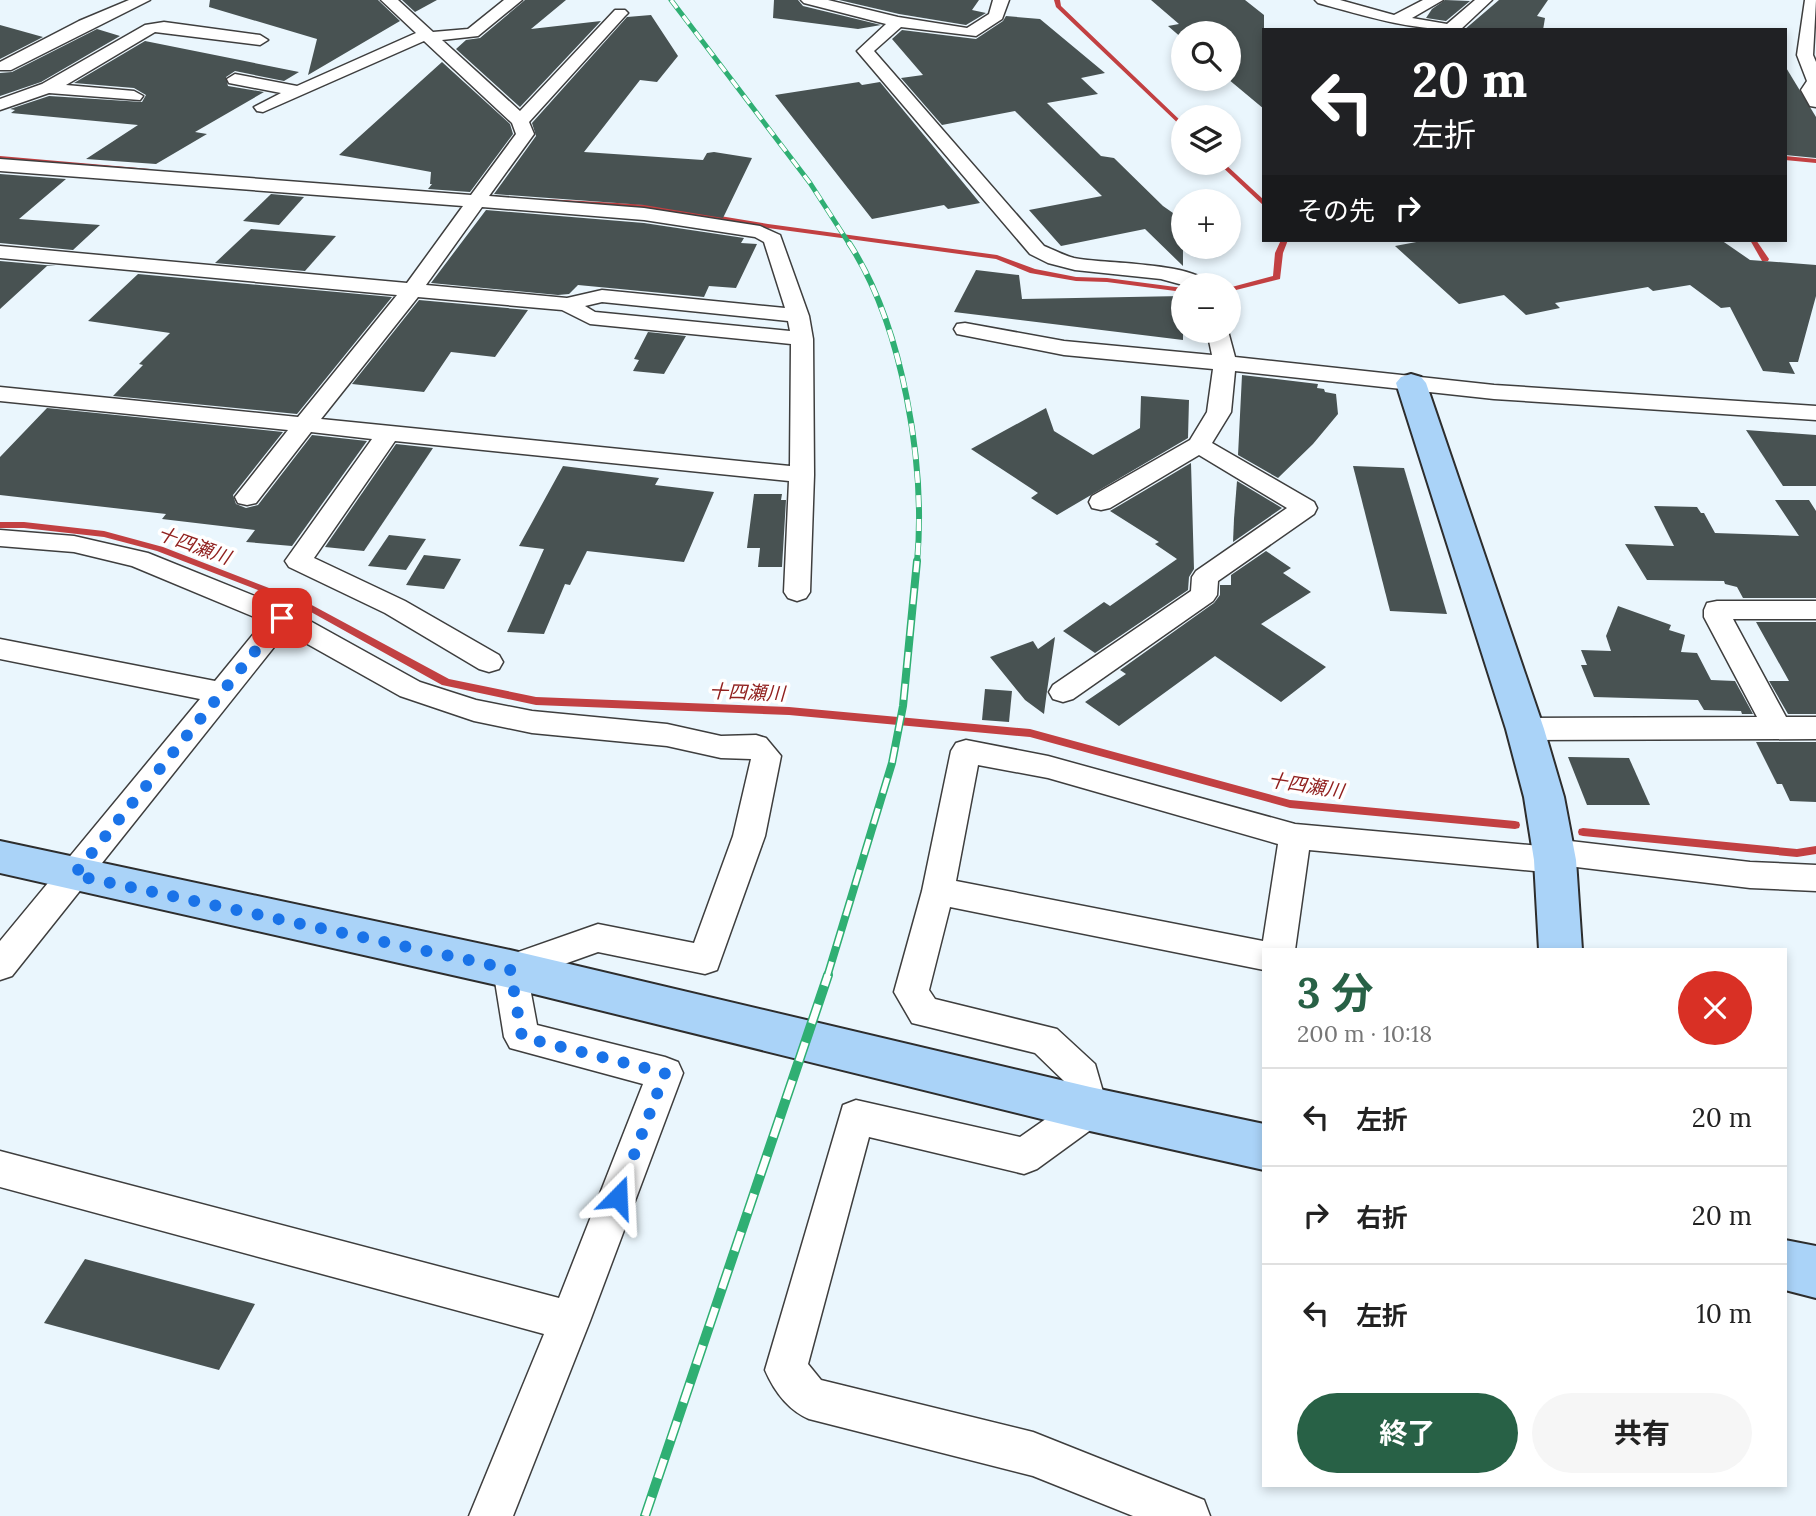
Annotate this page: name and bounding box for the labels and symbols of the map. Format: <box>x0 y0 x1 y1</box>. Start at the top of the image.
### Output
water label: 十四瀬川 <box>154 521 236 570</box>
pin <box>252 588 312 648</box>
water label: 十四瀬川 <box>709 679 787 705</box>
water label: 十四瀬川 <box>1267 767 1347 803</box>
position arrow <box>581 1160 655 1234</box>

